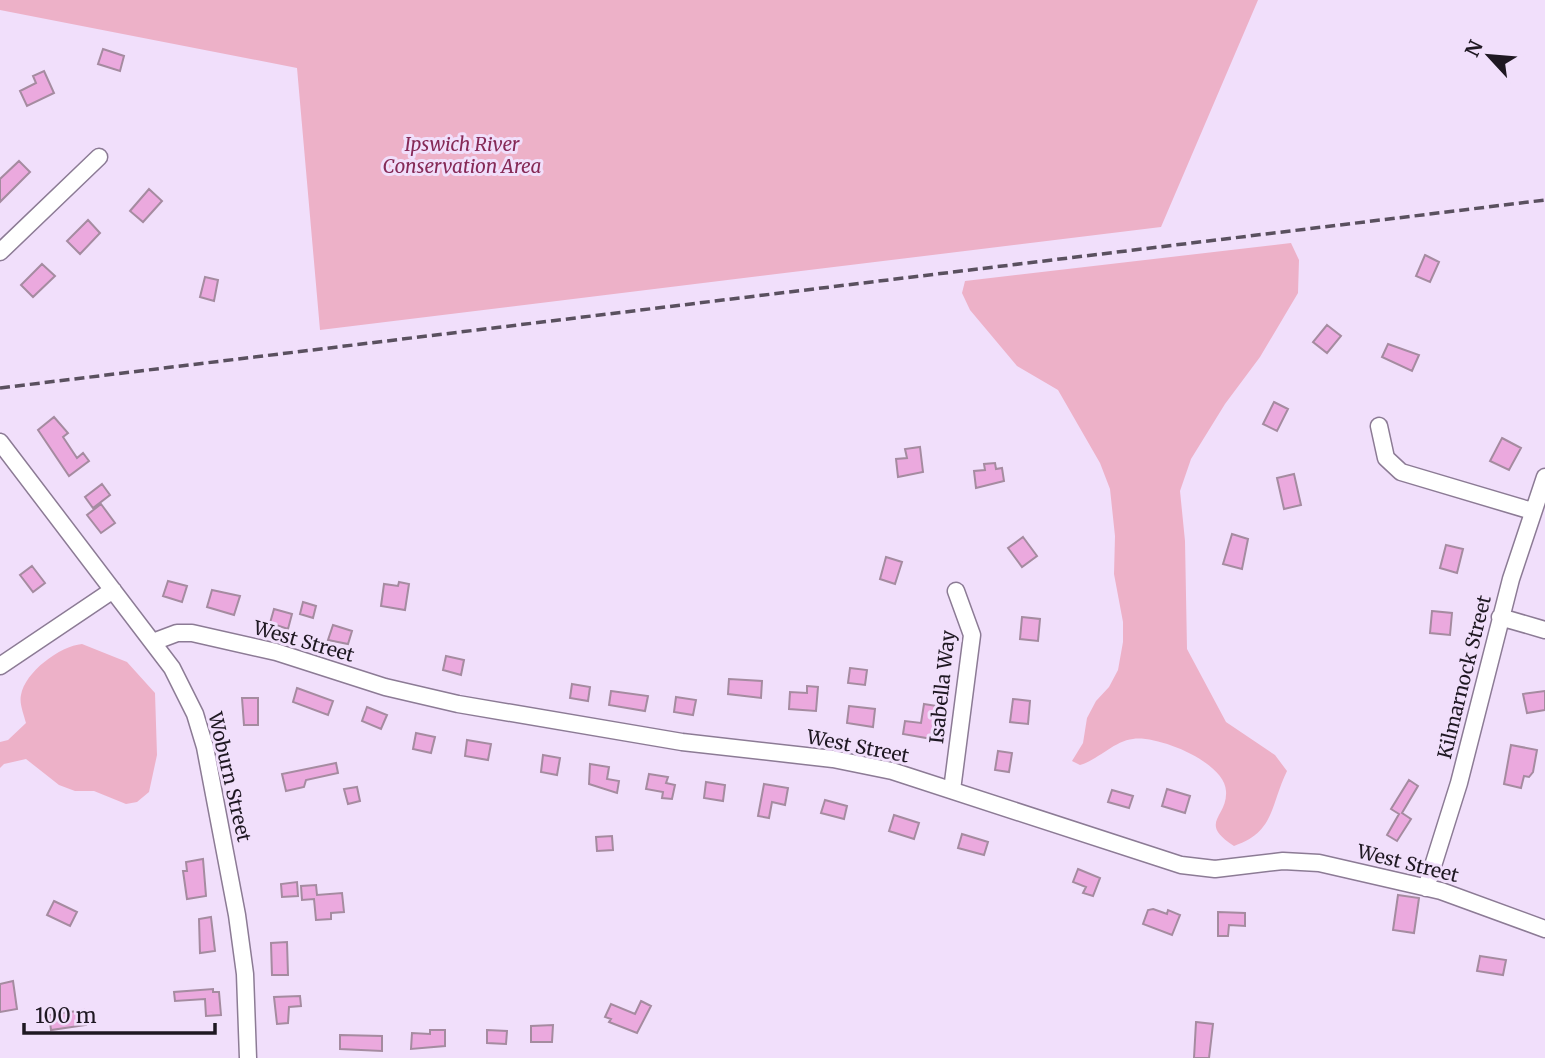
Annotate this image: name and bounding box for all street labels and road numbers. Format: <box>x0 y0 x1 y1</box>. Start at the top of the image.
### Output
street label: Kilmarnock Street <box>1432 592 1496 761</box>
street label: West Street <box>250 615 358 667</box>
street label: Isabella Way <box>924 629 960 745</box>
street label: Woburn Street <box>203 709 257 845</box>
street label: West Street <box>804 724 912 768</box>
street label: West Street <box>1354 839 1462 887</box>

